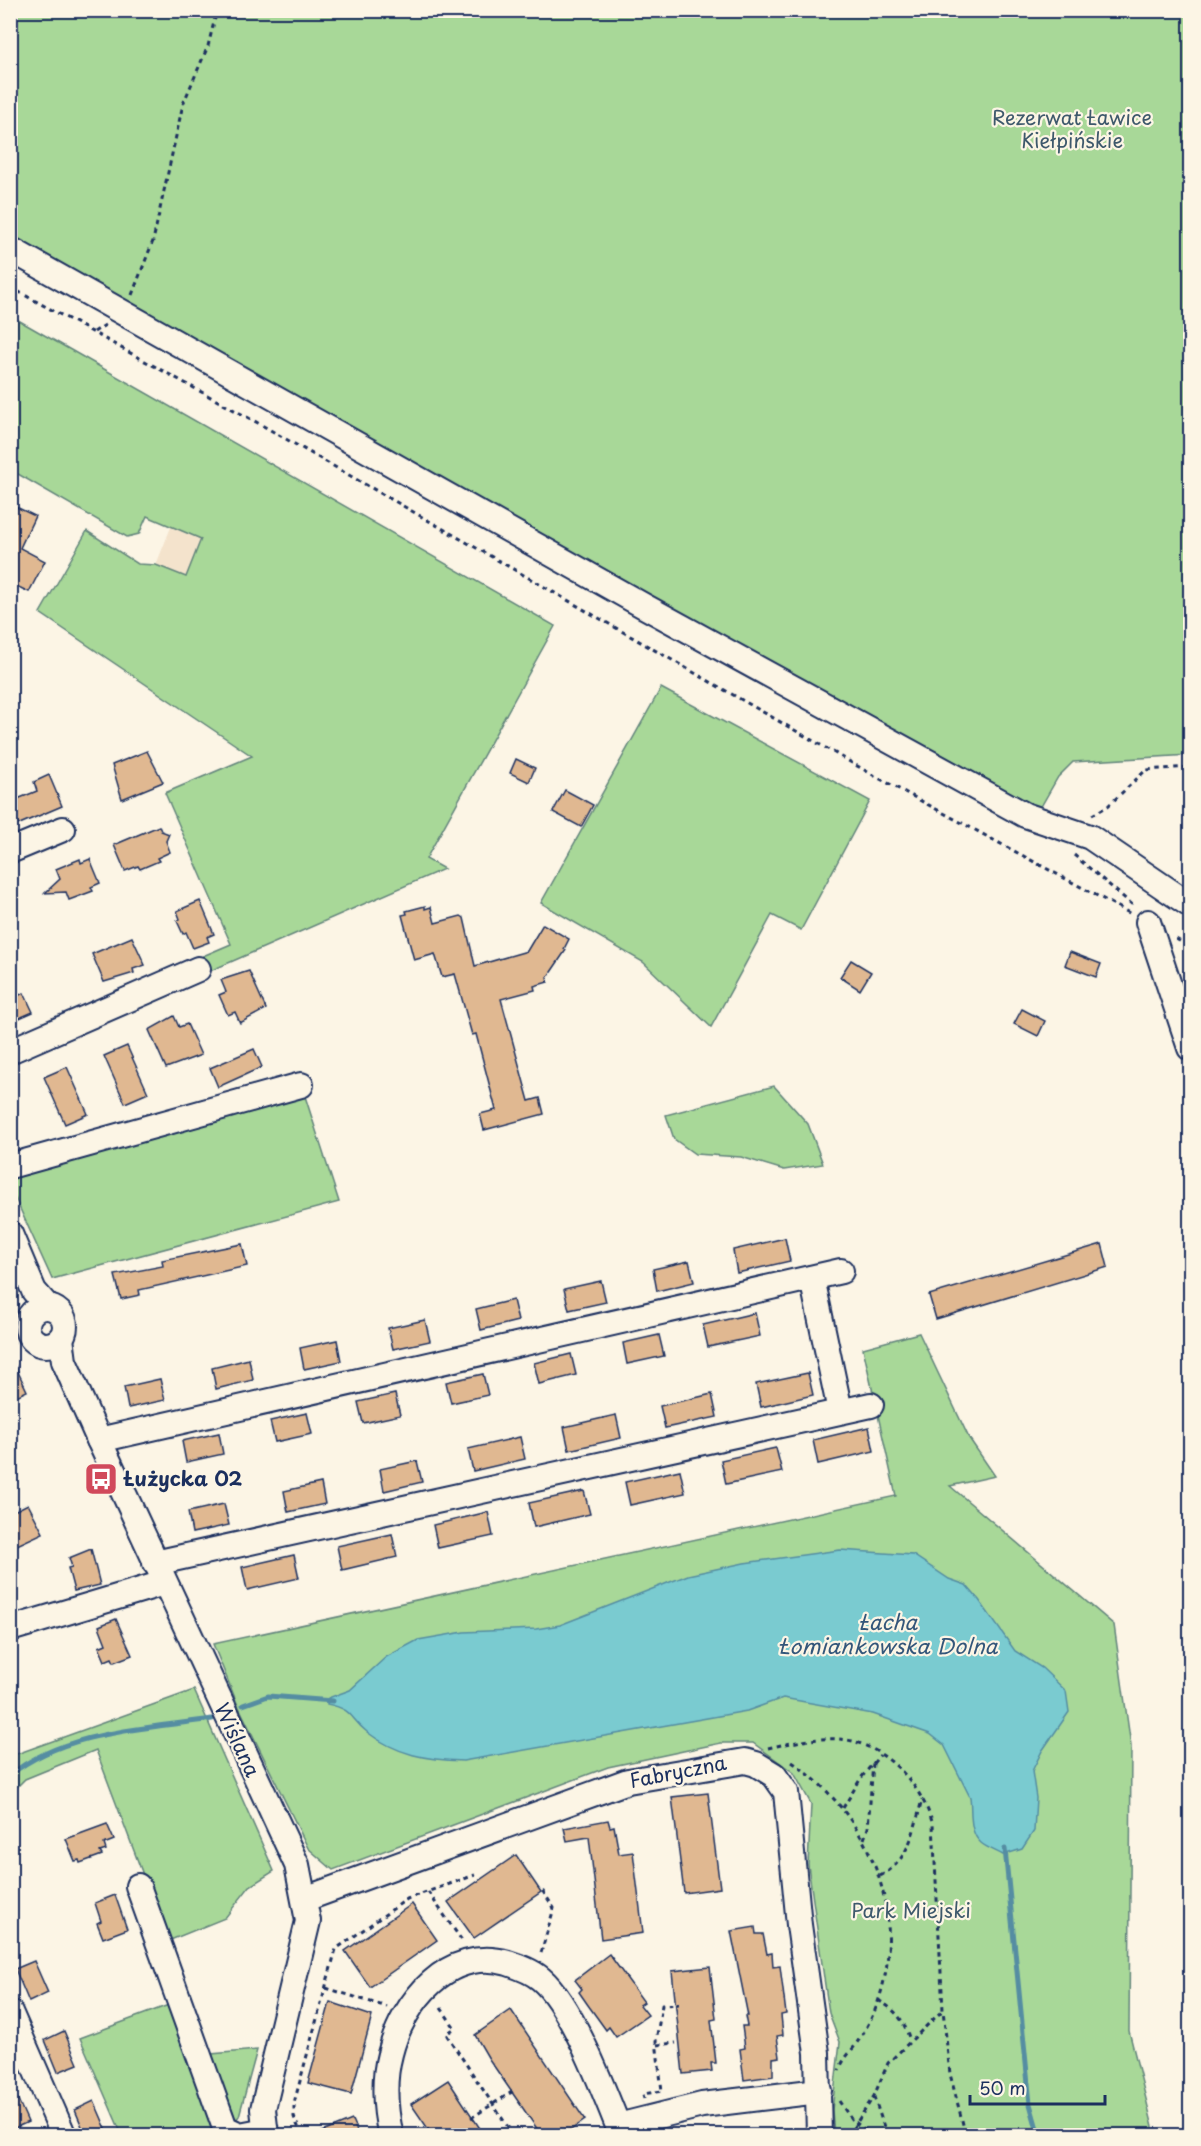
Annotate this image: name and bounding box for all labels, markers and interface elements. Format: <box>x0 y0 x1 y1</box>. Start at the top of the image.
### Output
park label: Rezerwat Ławice Kiełpińskie <box>992 102 1152 155</box>
bus stop icon: Łużycka 02 <box>83 1461 119 1497</box>
place label: Łużycka 02 <box>123 1463 242 1493</box>
water label: Łacha Łomiankowska Dolna <box>778 1605 998 1661</box>
street label: Wiślana <box>208 1698 268 1782</box>
street label: Fabryczna <box>627 1747 729 1795</box>
park label: Park Miejski <box>851 1895 971 1925</box>
scale bar <box>970 2068 1105 2106</box>
text: 50 m <box>979 2074 1026 2101</box>

